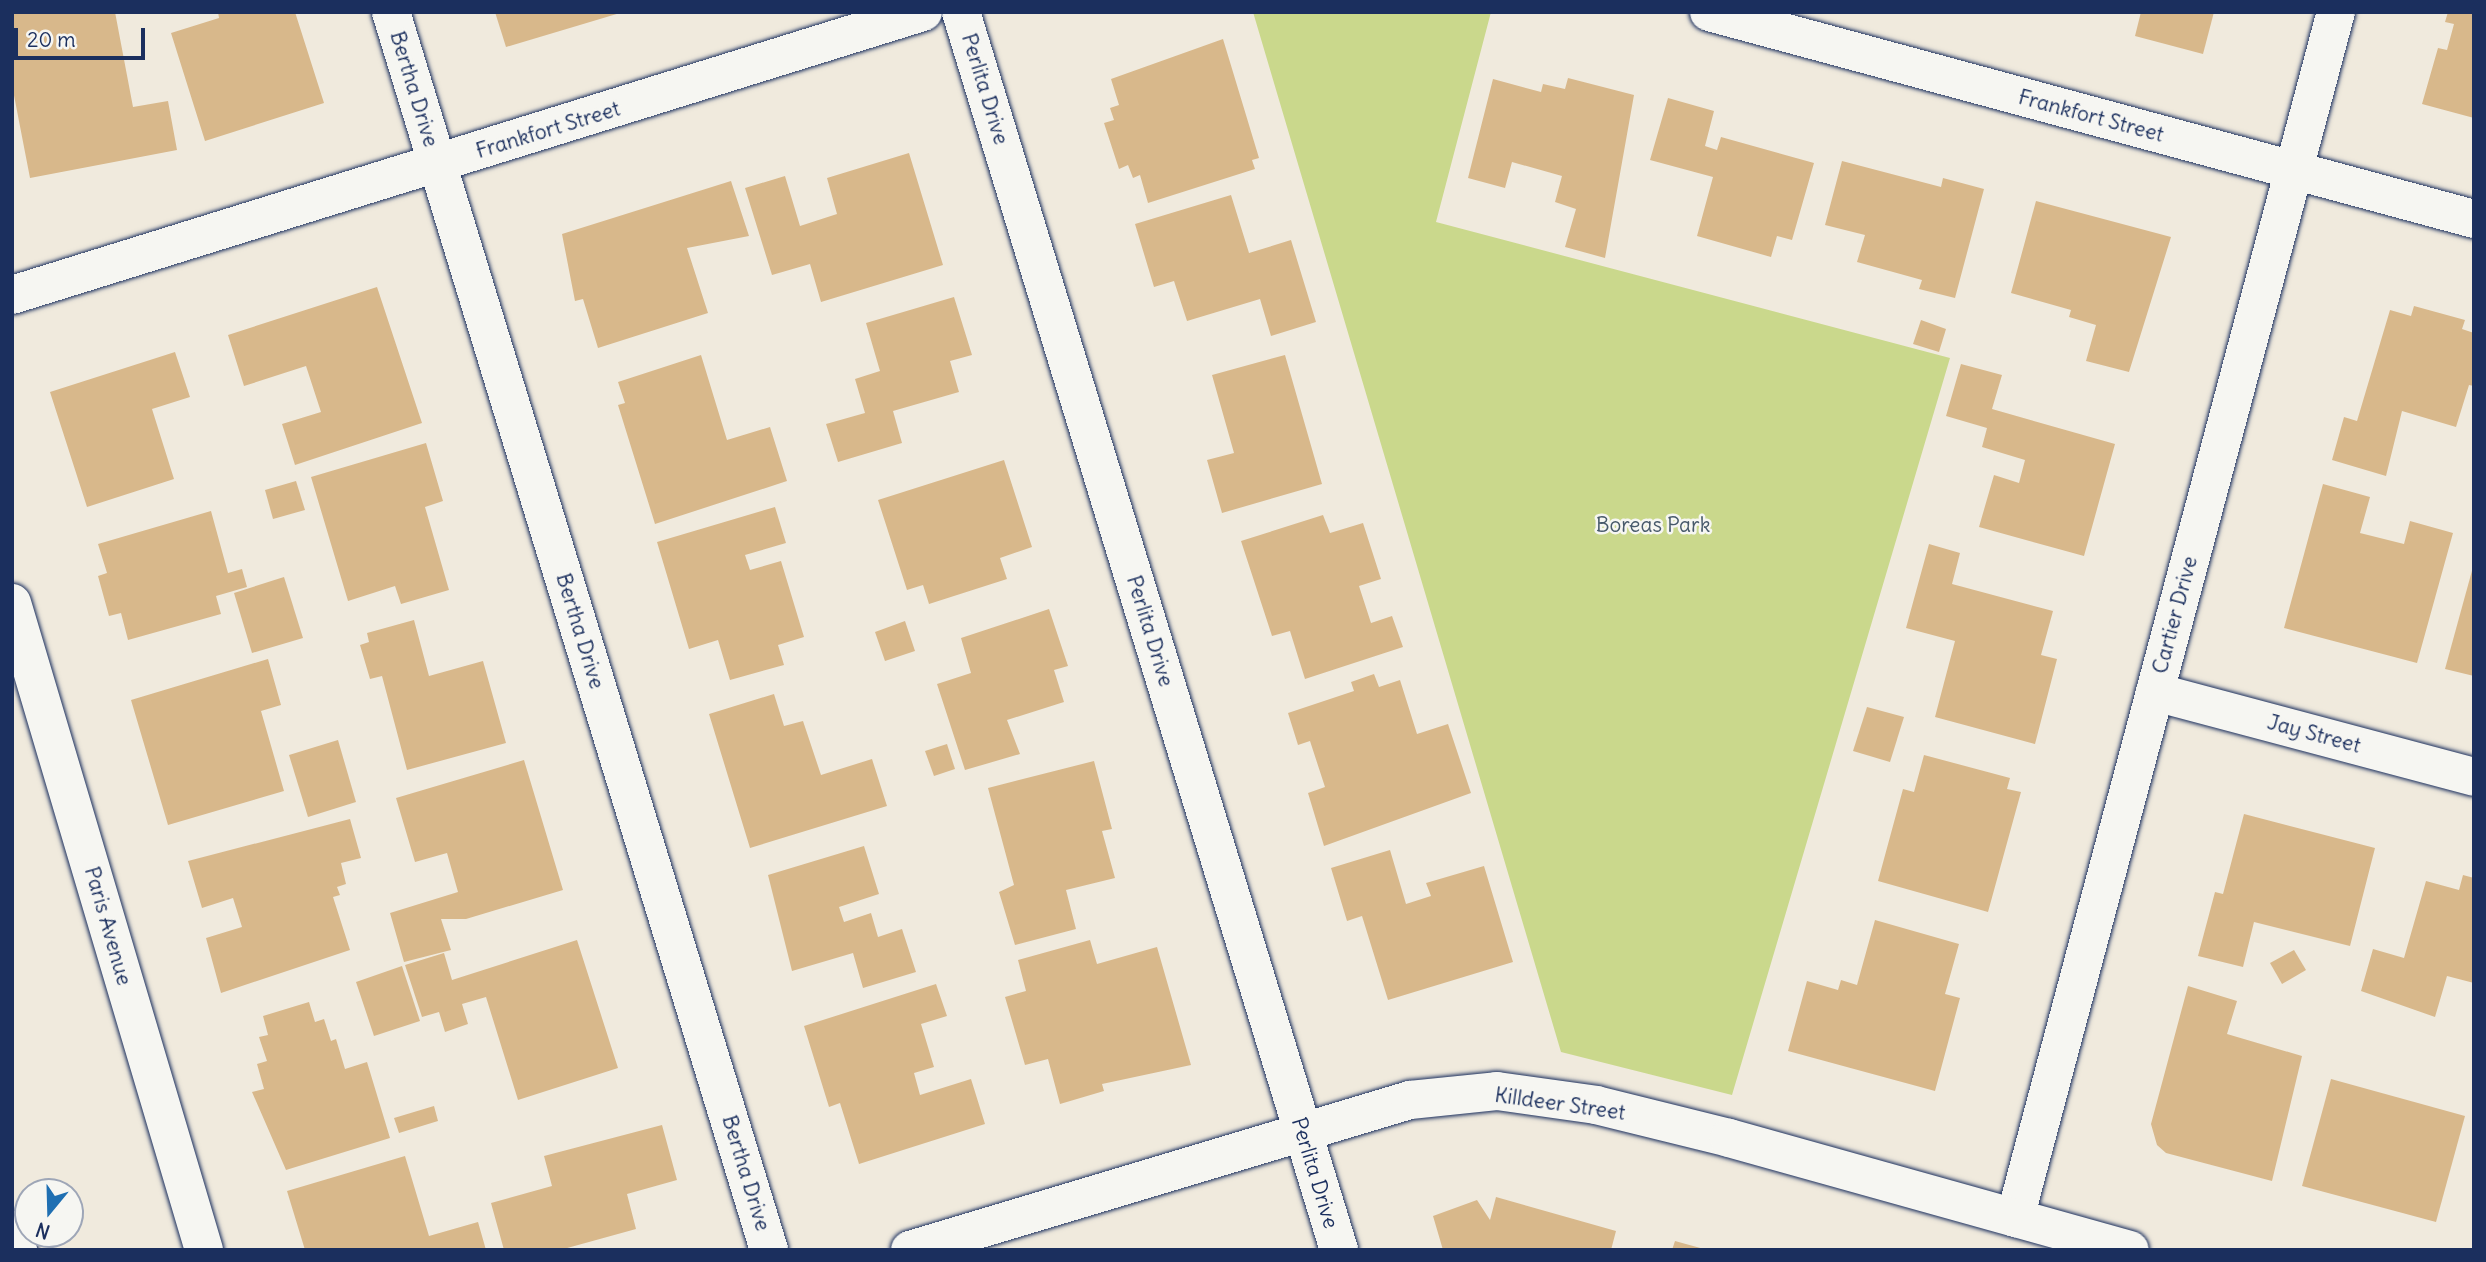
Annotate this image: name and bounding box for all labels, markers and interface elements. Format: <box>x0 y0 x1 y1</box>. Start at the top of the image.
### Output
scale bar <box>18 14 149 58</box>
text: 20 m <box>27 26 76 53</box>
street label: Bertha Drive <box>384 28 444 150</box>
street label: Perlita Drive <box>956 30 1014 148</box>
street label: Frankfort Street <box>2016 85 2166 147</box>
street label: Frankfort Street <box>473 96 623 164</box>
park label: Boreas Park <box>1596 512 1710 538</box>
street label: Cartier Drive <box>2147 554 2203 676</box>
street label: Bertha Drive <box>550 570 610 692</box>
street label: Perlita Drive <box>1121 572 1179 690</box>
street label: Jay Street <box>2265 709 2363 759</box>
street label: Paris Avenue <box>79 864 137 988</box>
street label: Killdeer Street <box>1493 1082 1627 1126</box>
street label: Bertha Drive <box>716 1112 776 1234</box>
street label: Perlita Drive <box>1286 1114 1344 1232</box>
north arrow <box>14 1178 84 1248</box>
text: N <box>33 1217 53 1244</box>

